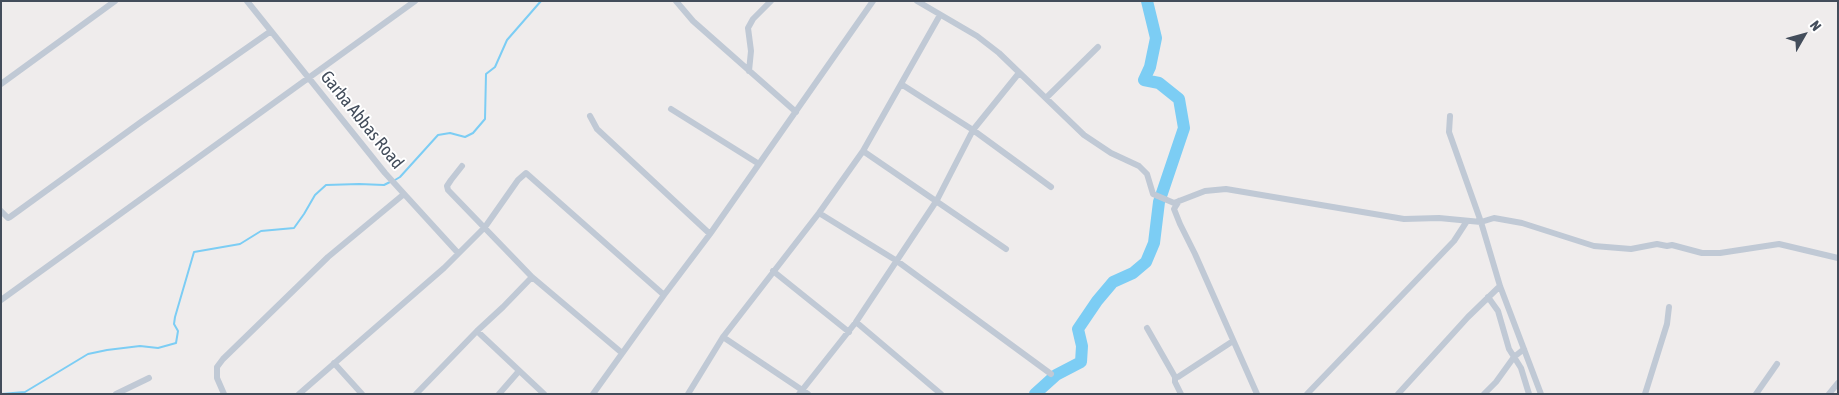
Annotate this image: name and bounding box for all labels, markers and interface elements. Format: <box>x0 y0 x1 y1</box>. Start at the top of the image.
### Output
north arrow <box>1779 10 1829 60</box>
text: N <box>1807 18 1825 34</box>
street label: Garba Abbas Road <box>316 67 408 173</box>

